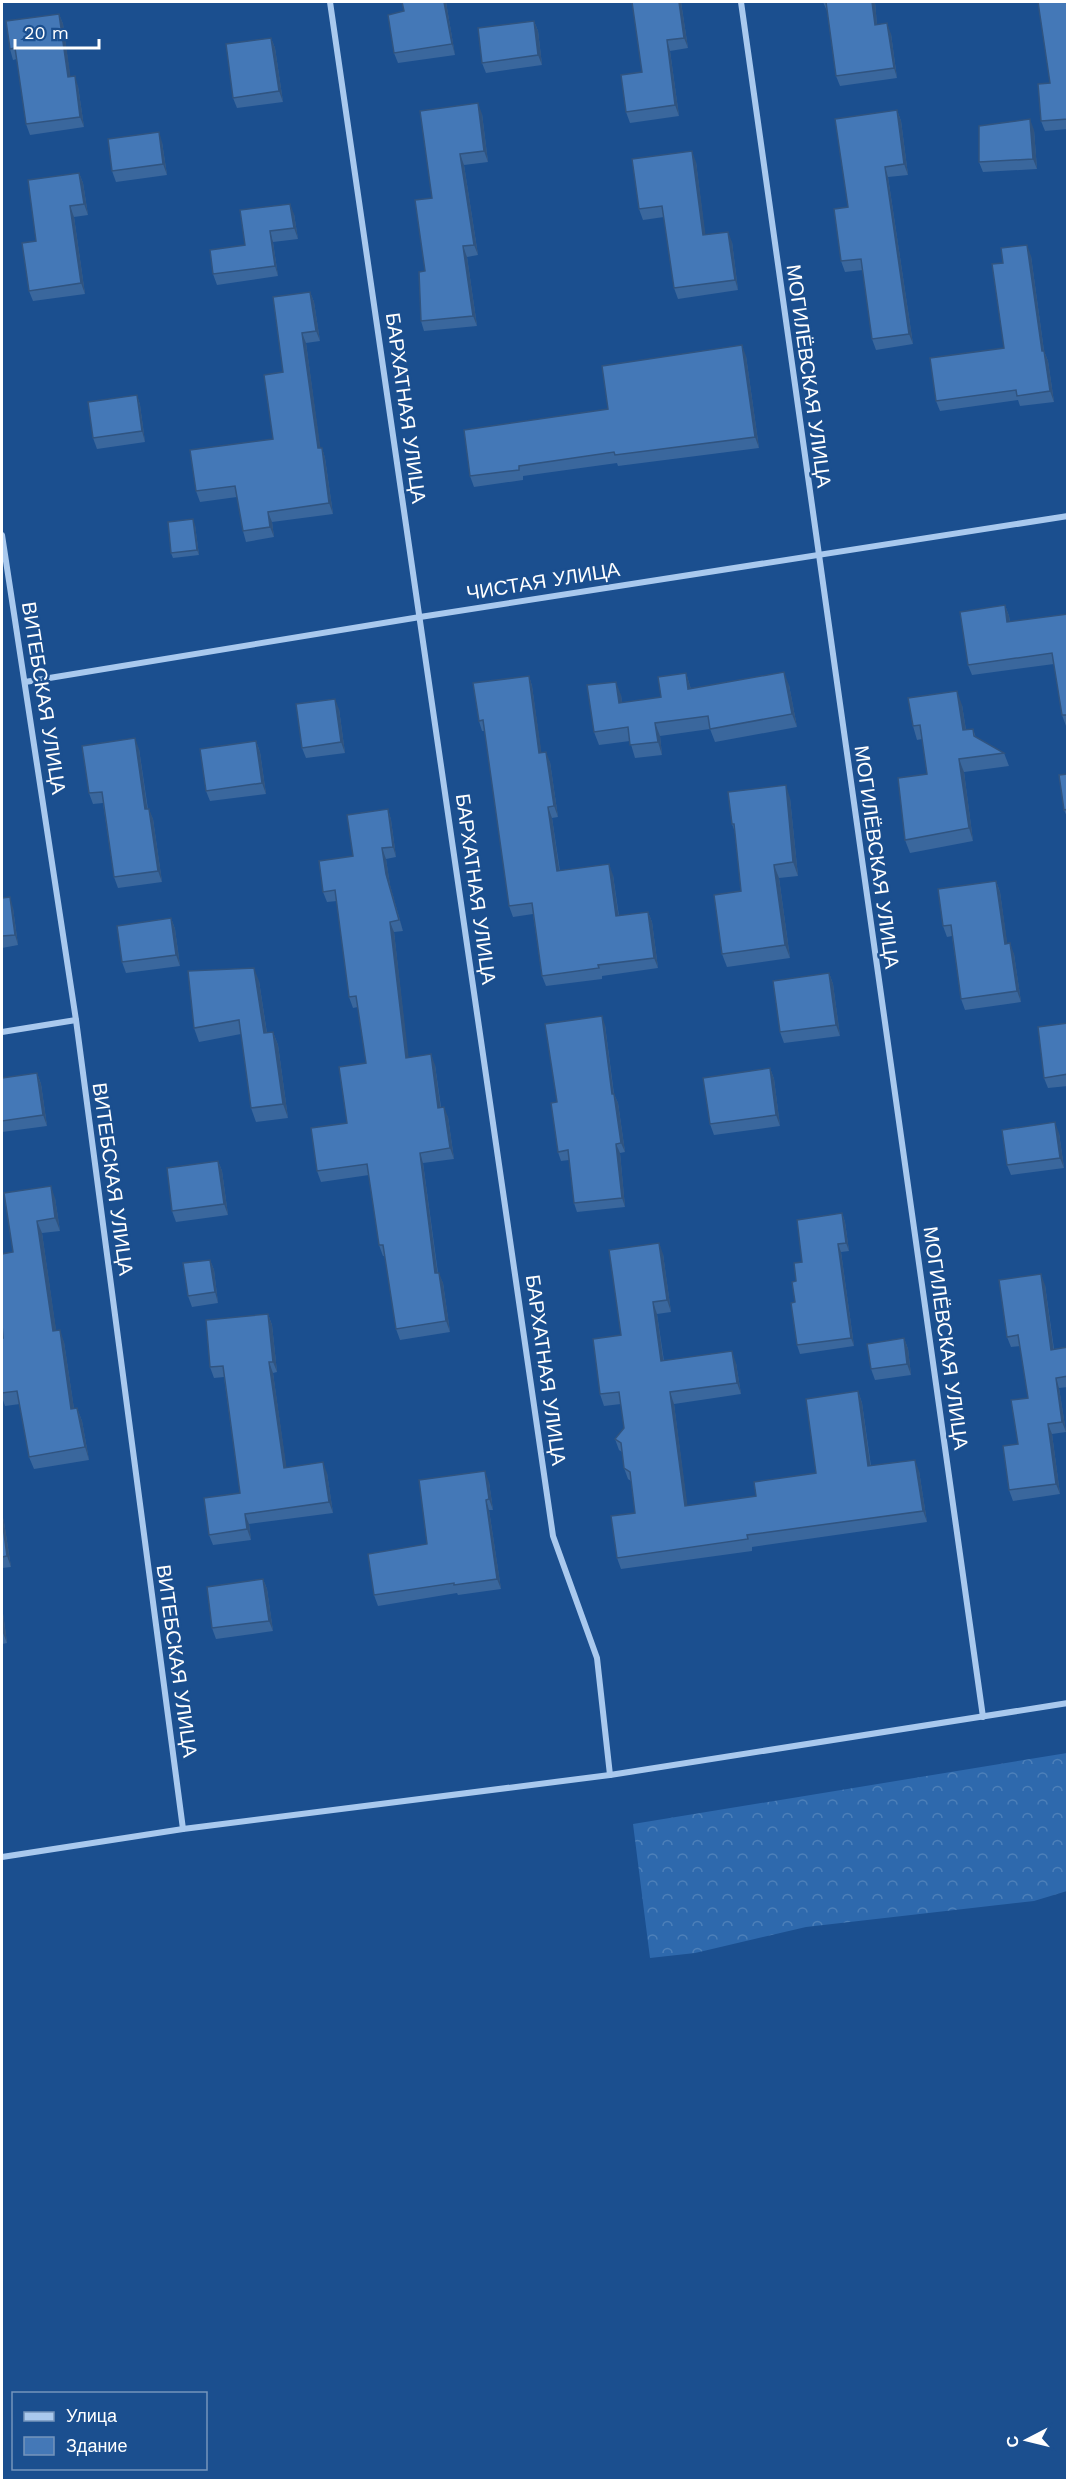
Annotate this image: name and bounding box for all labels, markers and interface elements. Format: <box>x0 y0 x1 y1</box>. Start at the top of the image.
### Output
scale bar <box>15 12 99 50</box>
text: 20 m <box>24 22 69 43</box>
street label: МОГИЛЁВСКАЯ УЛИЦА <box>781 263 837 490</box>
street label: БАРХАТНАЯ УЛИЦА <box>381 311 431 506</box>
street label: ЧИСТАЯ УЛИЦА <box>464 557 622 605</box>
street label: ВИТЕБСКАЯ УЛИЦА <box>17 600 71 797</box>
street label: МОГИЛЁВСКАЯ УЛИЦА <box>849 744 905 971</box>
street label: БАРХАТНАЯ УЛИЦА <box>451 792 501 987</box>
street label: ВИТЕБСКАЯ УЛИЦА <box>88 1081 139 1278</box>
street label: МОГИЛЁВСКАЯ УЛИЦА <box>918 1225 974 1452</box>
street label: БАРХАТНАЯ УЛИЦА <box>521 1273 571 1468</box>
street label: ВИТЕБСКАЯ УЛИЦА <box>152 1563 203 1760</box>
legend <box>12 2392 207 2470</box>
text: Улица <box>66 2405 118 2426</box>
north arrow <box>997 2410 1057 2470</box>
text: С <box>1002 2434 1023 2449</box>
text: Здание <box>66 2435 127 2456</box>

